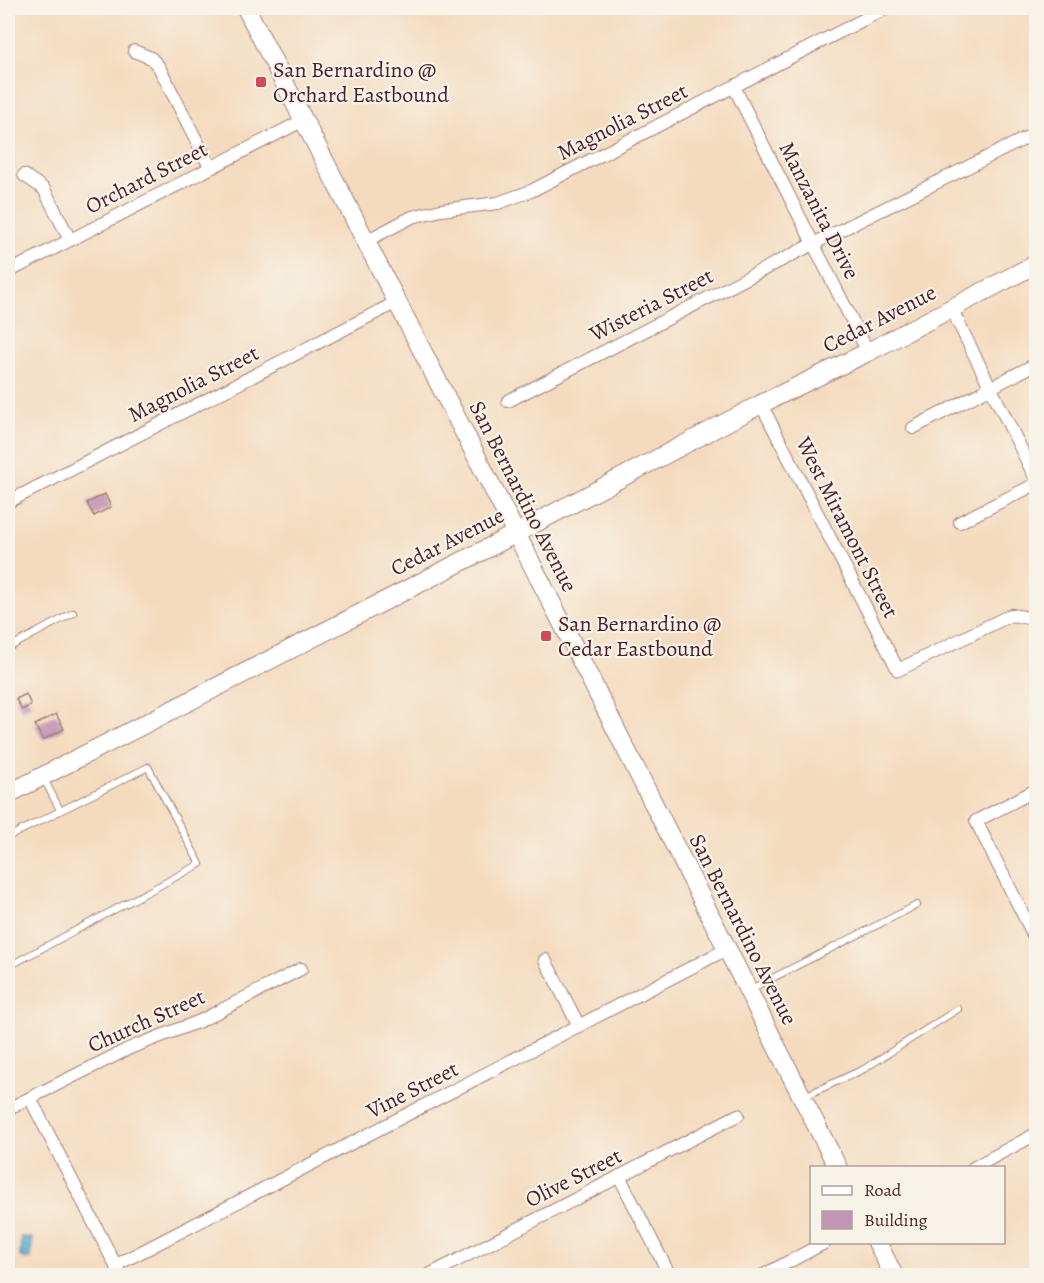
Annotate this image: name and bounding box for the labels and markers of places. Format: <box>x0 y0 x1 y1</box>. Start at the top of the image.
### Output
place label: San Bernardino @ Orchard Eastbound <box>273 55 449 110</box>
marker: San Bernardino @ Orchard Eastbound <box>254 75 268 89</box>
place label: San Bernardino @ Cedar Eastbound <box>558 609 721 664</box>
marker: San Bernardino @ Cedar Eastbound <box>539 629 553 643</box>

